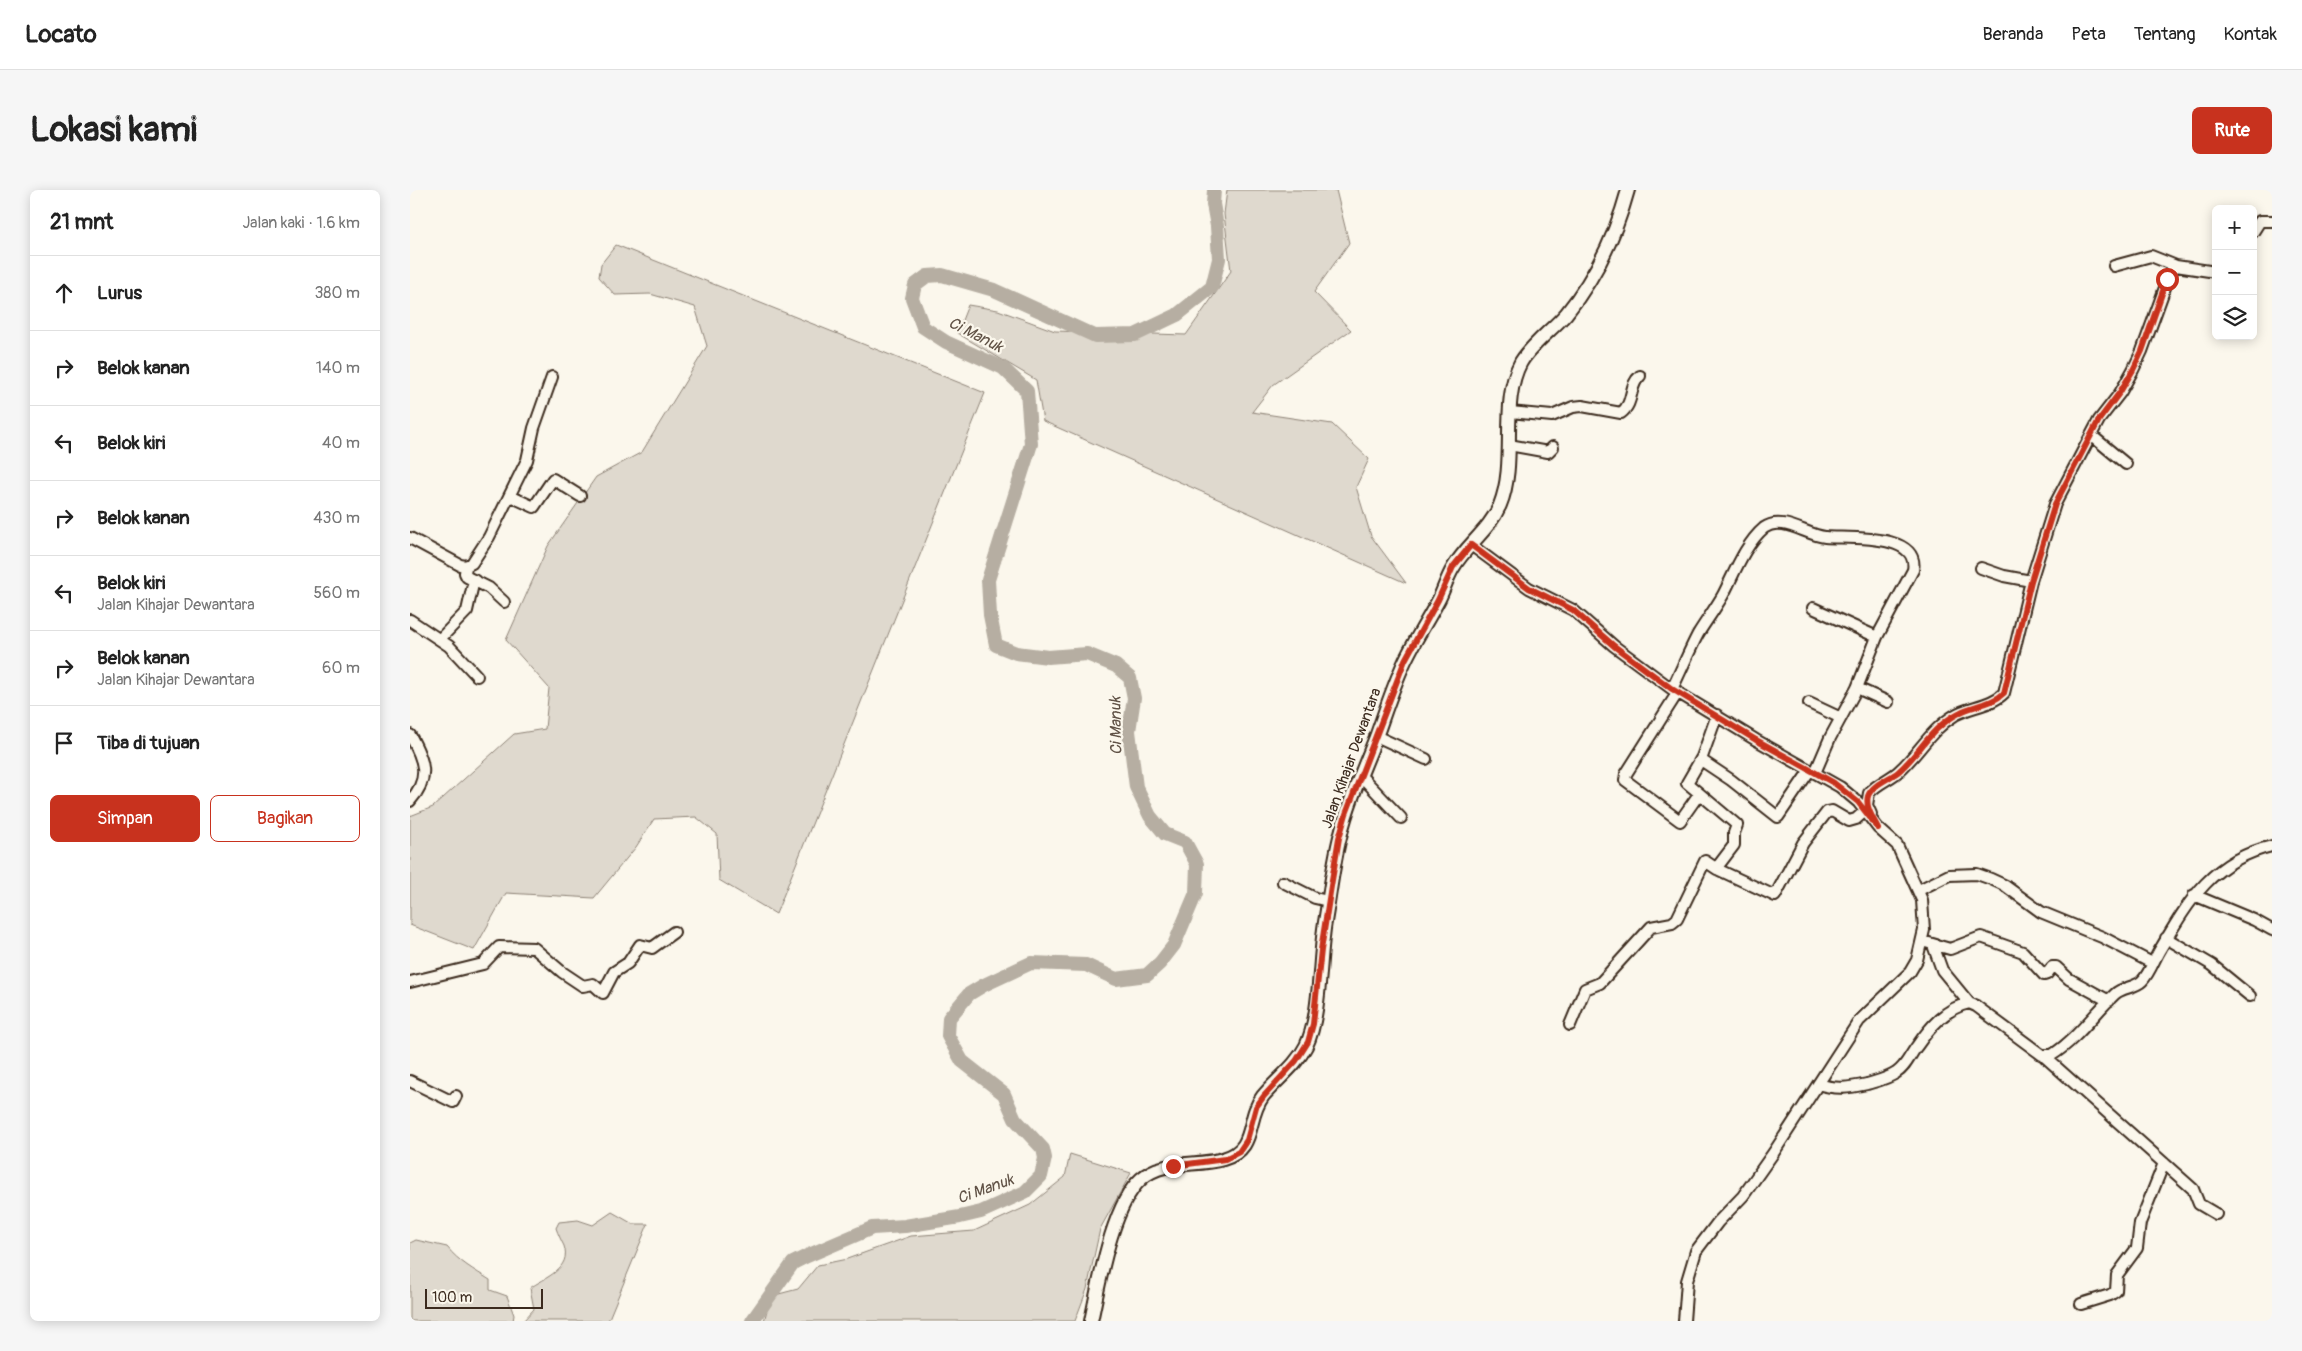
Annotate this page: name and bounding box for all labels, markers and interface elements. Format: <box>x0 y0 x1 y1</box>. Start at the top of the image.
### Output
text: Locato <box>25 20 97 49</box>
text: Beranda <box>1983 23 2043 46</box>
text: Peta <box>2071 23 2106 46</box>
text: Tentang <box>2134 23 2196 46</box>
text: Kontak <box>2224 23 2277 46</box>
button: Rute <box>2192 107 2272 154</box>
text: Lokasi kami <box>30 108 197 152</box>
map controls <box>2212 205 2257 340</box>
button: + <box>2212 205 2257 250</box>
text: 21 mnt <box>50 209 113 236</box>
text: Jalan kaki · 1.6 km <box>242 213 360 233</box>
button: − <box>2212 250 2257 295</box>
route start <box>2156 268 2179 291</box>
icon: ahead <box>50 279 78 307</box>
text: Lurus <box>97 281 142 305</box>
text: 380 m <box>314 283 360 303</box>
button: layers <box>2212 295 2257 340</box>
water label: Ci Manuk <box>945 313 1007 358</box>
icon: right <box>50 354 78 382</box>
text: Belok kanan <box>97 356 190 380</box>
text: 140 m <box>316 358 360 378</box>
icon: left <box>50 429 78 457</box>
text: Belok kiri <box>97 431 165 455</box>
text: 40 m <box>322 433 360 453</box>
icon: right <box>50 504 78 532</box>
text: Belok kanan <box>97 506 190 530</box>
text: 430 m <box>313 508 360 528</box>
text: Belok kiri <box>97 571 165 595</box>
icon: left <box>50 579 78 607</box>
text: 560 m <box>313 583 360 603</box>
text: Jalan Kihajar Dewantara <box>97 595 255 615</box>
text: Belok kanan <box>97 646 190 670</box>
icon: right <box>50 654 78 682</box>
text: 60 m <box>322 658 360 678</box>
text: Jalan Kihajar Dewantara <box>97 670 255 690</box>
street label: Jalan Kihajar Dewantara <box>1317 685 1386 831</box>
water label: Ci Manuk <box>1105 695 1127 755</box>
icon: arrive <box>50 729 78 757</box>
text: Tiba di tujuan <box>97 731 200 755</box>
button: Simpan <box>50 795 200 842</box>
button: Bagikan <box>210 795 360 842</box>
route end <box>1162 1155 1185 1178</box>
water label: Ci Manuk <box>954 1169 1017 1208</box>
scale bar <box>425 1286 542 1309</box>
text: 100 m <box>432 1289 472 1306</box>

